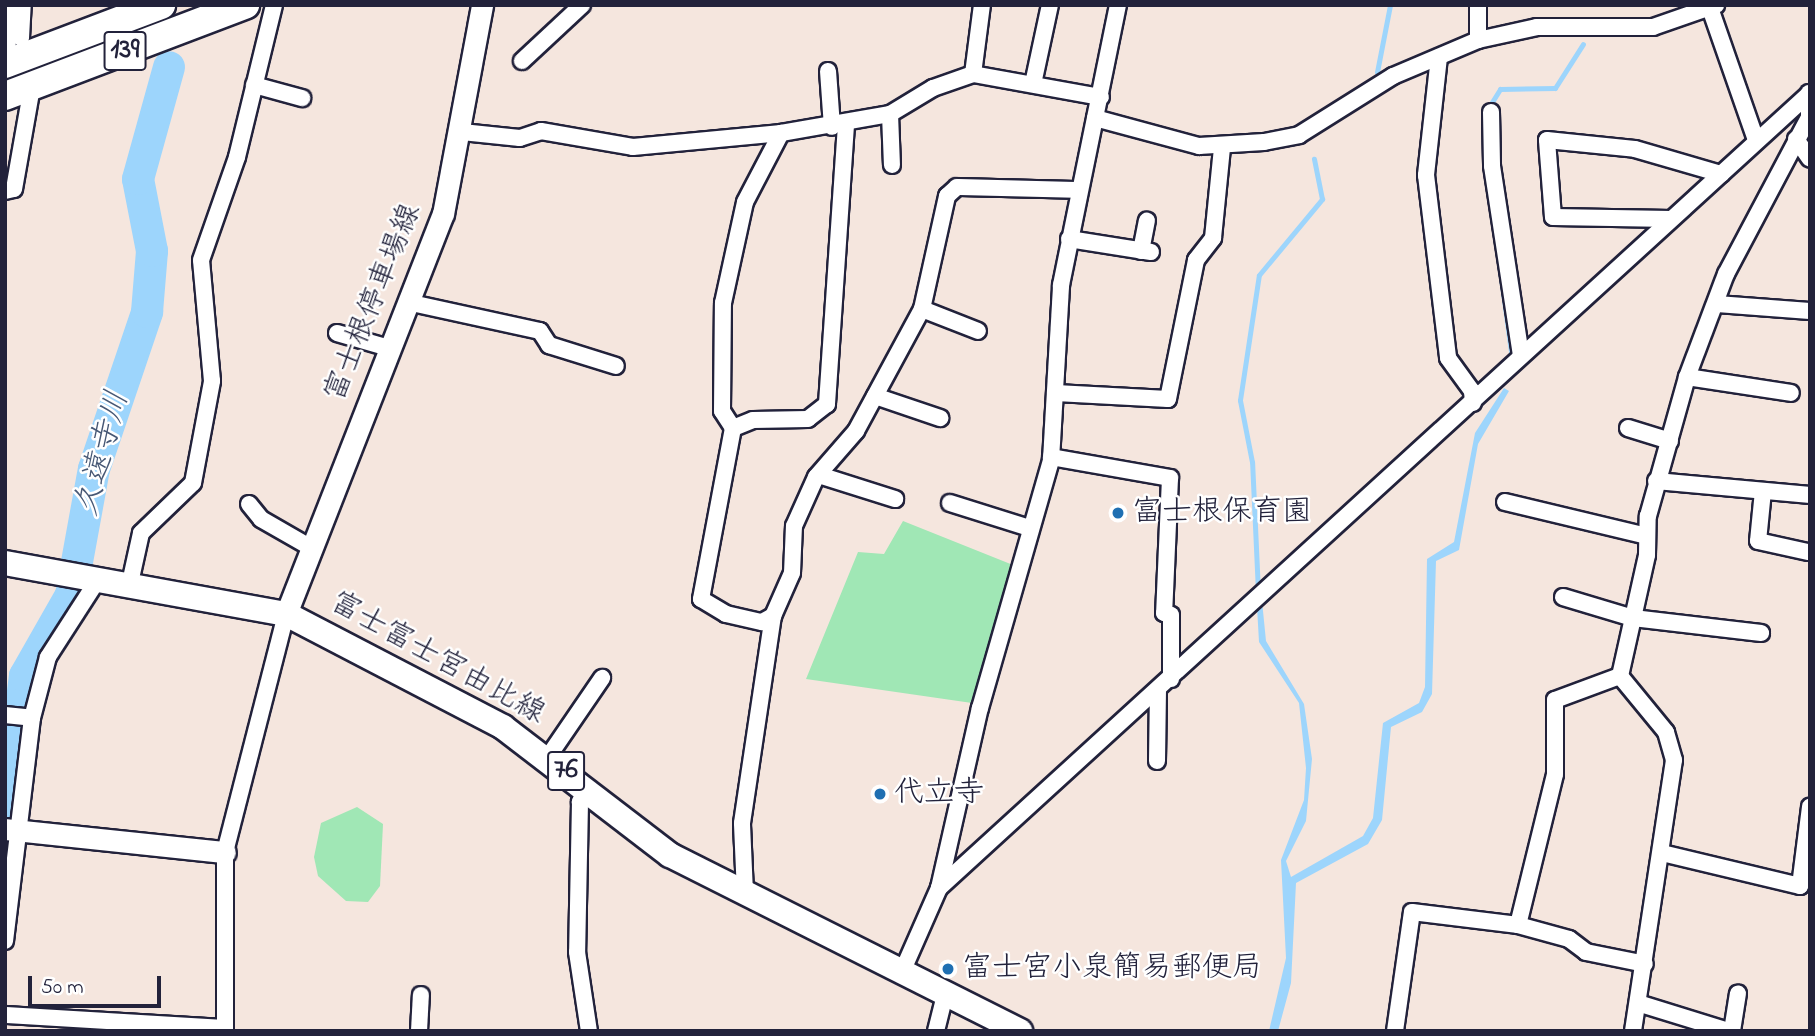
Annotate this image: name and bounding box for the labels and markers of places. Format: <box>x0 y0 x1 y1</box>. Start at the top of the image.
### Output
place label: 富士根保育園 <box>1132 495 1312 531</box>
marker: 富士根保育園 <box>1110 505 1126 521</box>
place label: 代立寺 <box>894 776 984 812</box>
marker: 代立寺 <box>872 786 888 802</box>
place label: 富士宮小泉簡易郵便局 <box>962 951 1262 987</box>
marker: 富士宮小泉簡易郵便局 <box>940 961 956 977</box>

